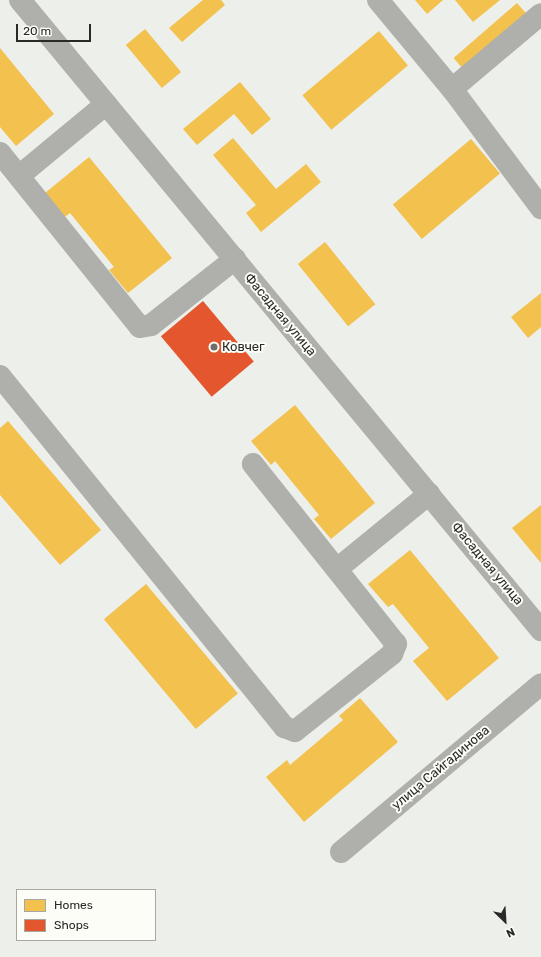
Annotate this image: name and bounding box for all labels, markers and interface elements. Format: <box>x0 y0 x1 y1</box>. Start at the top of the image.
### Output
scale bar <box>18 16 93 42</box>
text: 20 m <box>23 24 51 38</box>
street label: Фасадная улица <box>241 270 319 360</box>
place label: Ковчег <box>222 339 265 355</box>
marker: Ковчег <box>209 342 219 352</box>
street label: Фасадная улица <box>448 519 526 609</box>
street label: улица Сайгадинова <box>389 723 493 813</box>
legend <box>16 889 156 941</box>
text: Homes <box>54 898 93 912</box>
north arrow <box>485 901 525 941</box>
text: Shops <box>54 918 89 932</box>
text: N <box>504 925 517 940</box>

